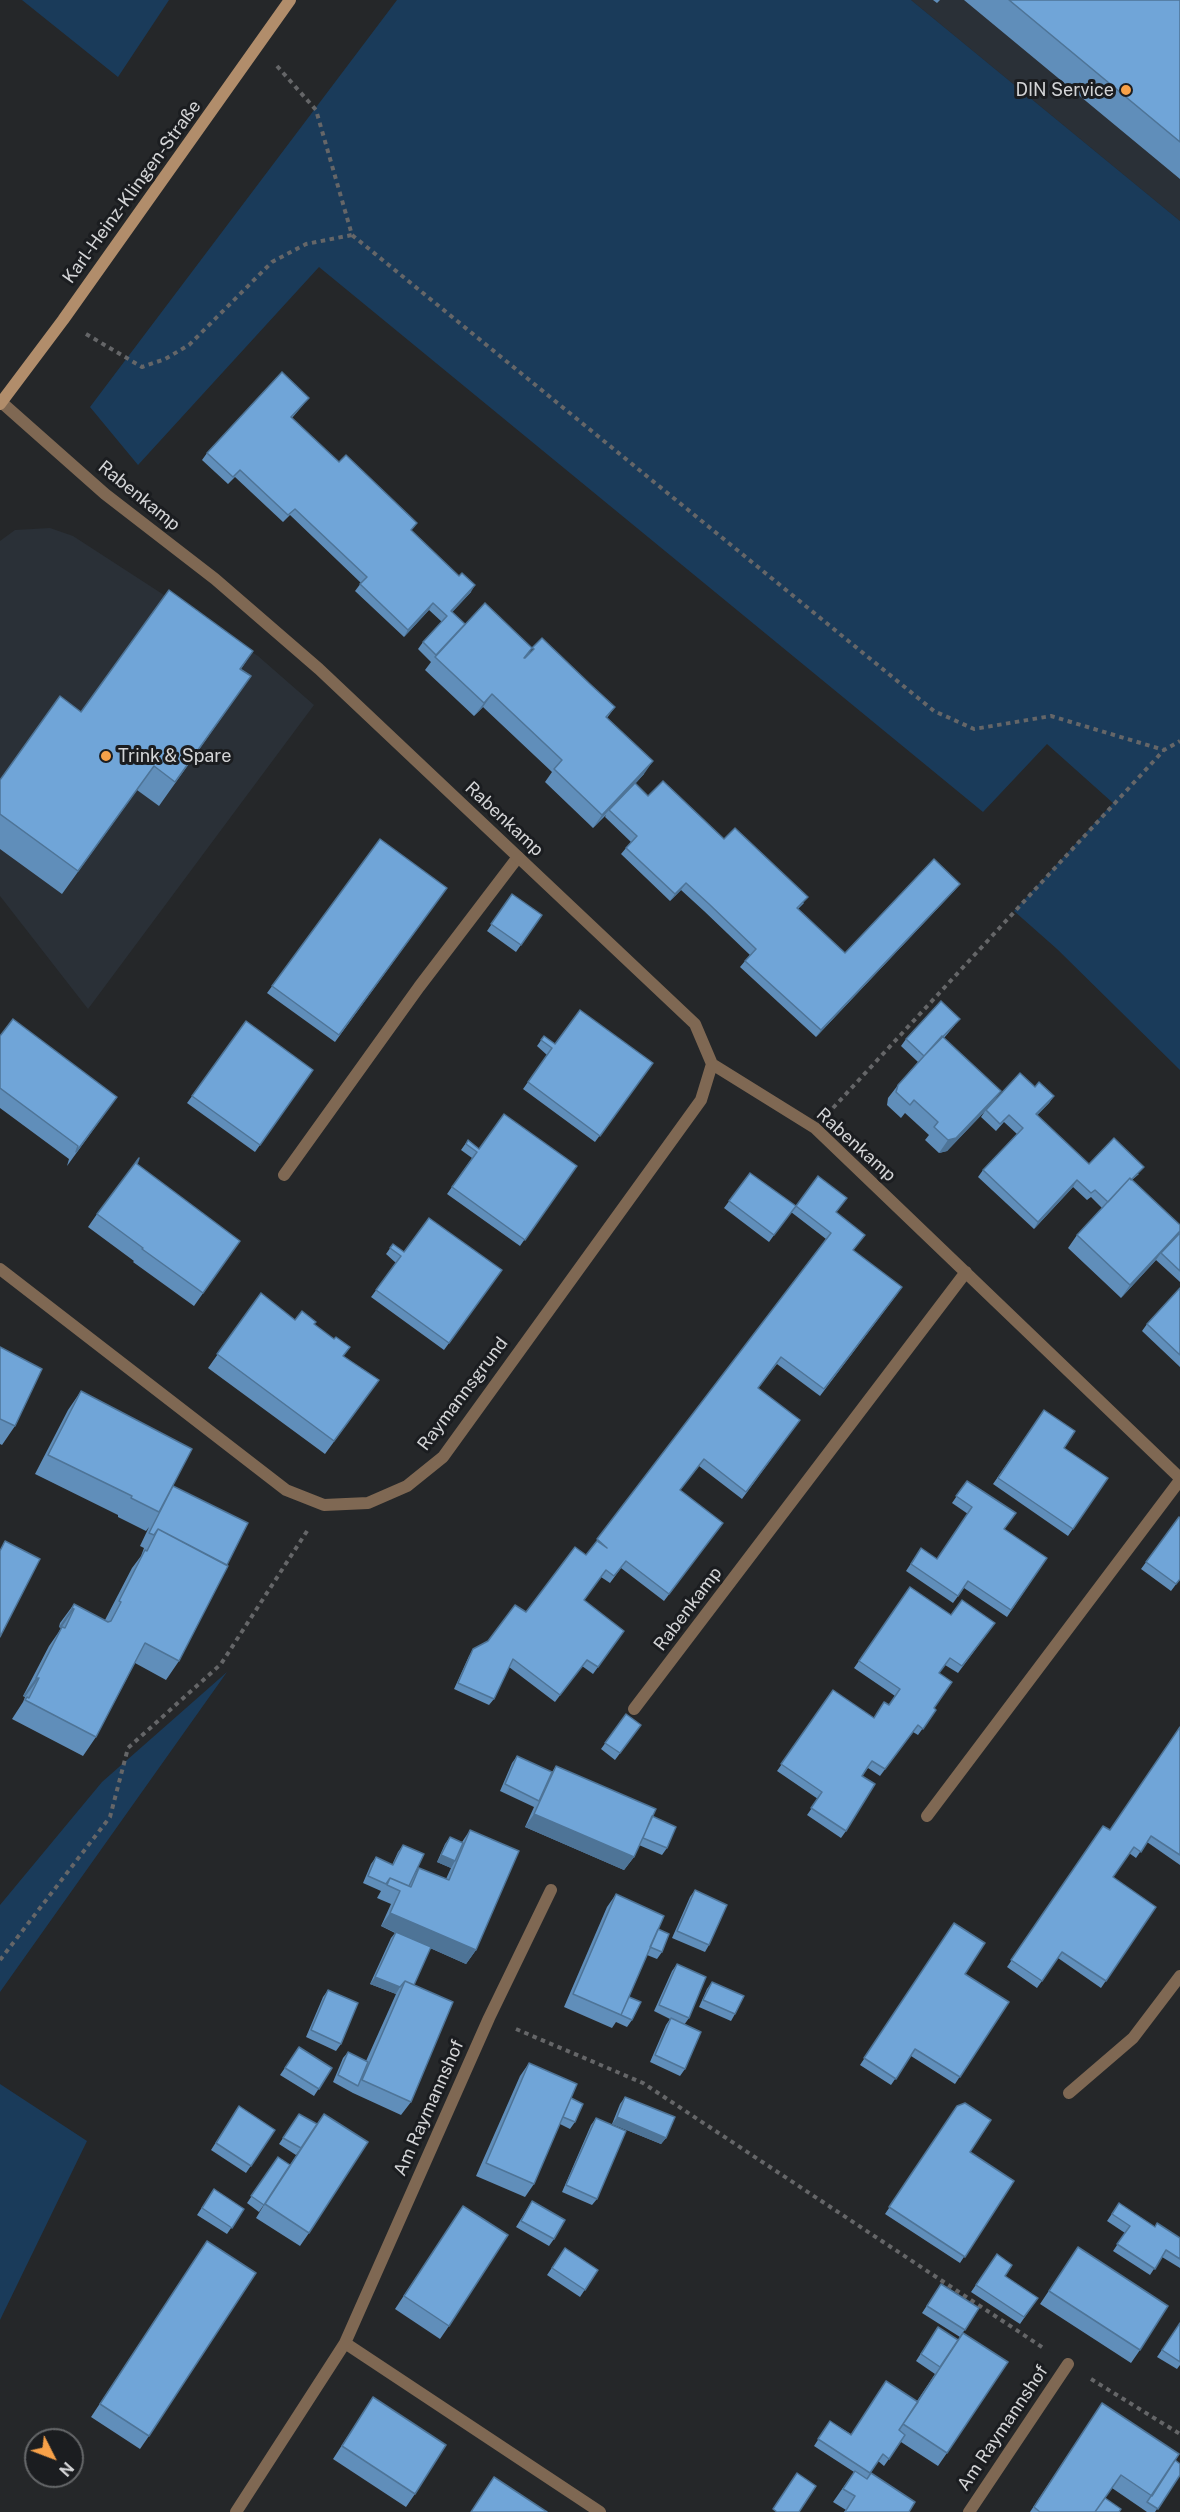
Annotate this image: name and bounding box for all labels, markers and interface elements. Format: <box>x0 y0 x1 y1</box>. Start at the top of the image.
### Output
place label: DIN Service <box>1015 79 1114 101</box>
marker: DIN Service <box>1119 83 1133 97</box>
street label: Karl-Heinz-Klingen-Straße <box>58 96 206 288</box>
street label: Rabenkamp <box>94 456 184 536</box>
place label: Trink & Spare <box>118 745 231 767</box>
marker: Trink & Spare <box>99 749 113 763</box>
street label: Rabenkamp <box>460 777 548 861</box>
street label: Rabenkamp <box>812 1104 900 1186</box>
street label: Raymannsgrund <box>413 1333 513 1455</box>
street label: Rabenkamp <box>649 1563 727 1655</box>
street label: Am Raymannshof <box>389 2037 469 2179</box>
street label: Am Raymannshof <box>953 2361 1053 2495</box>
north arrow <box>24 2428 84 2488</box>
text: N <box>55 2458 78 2480</box>

